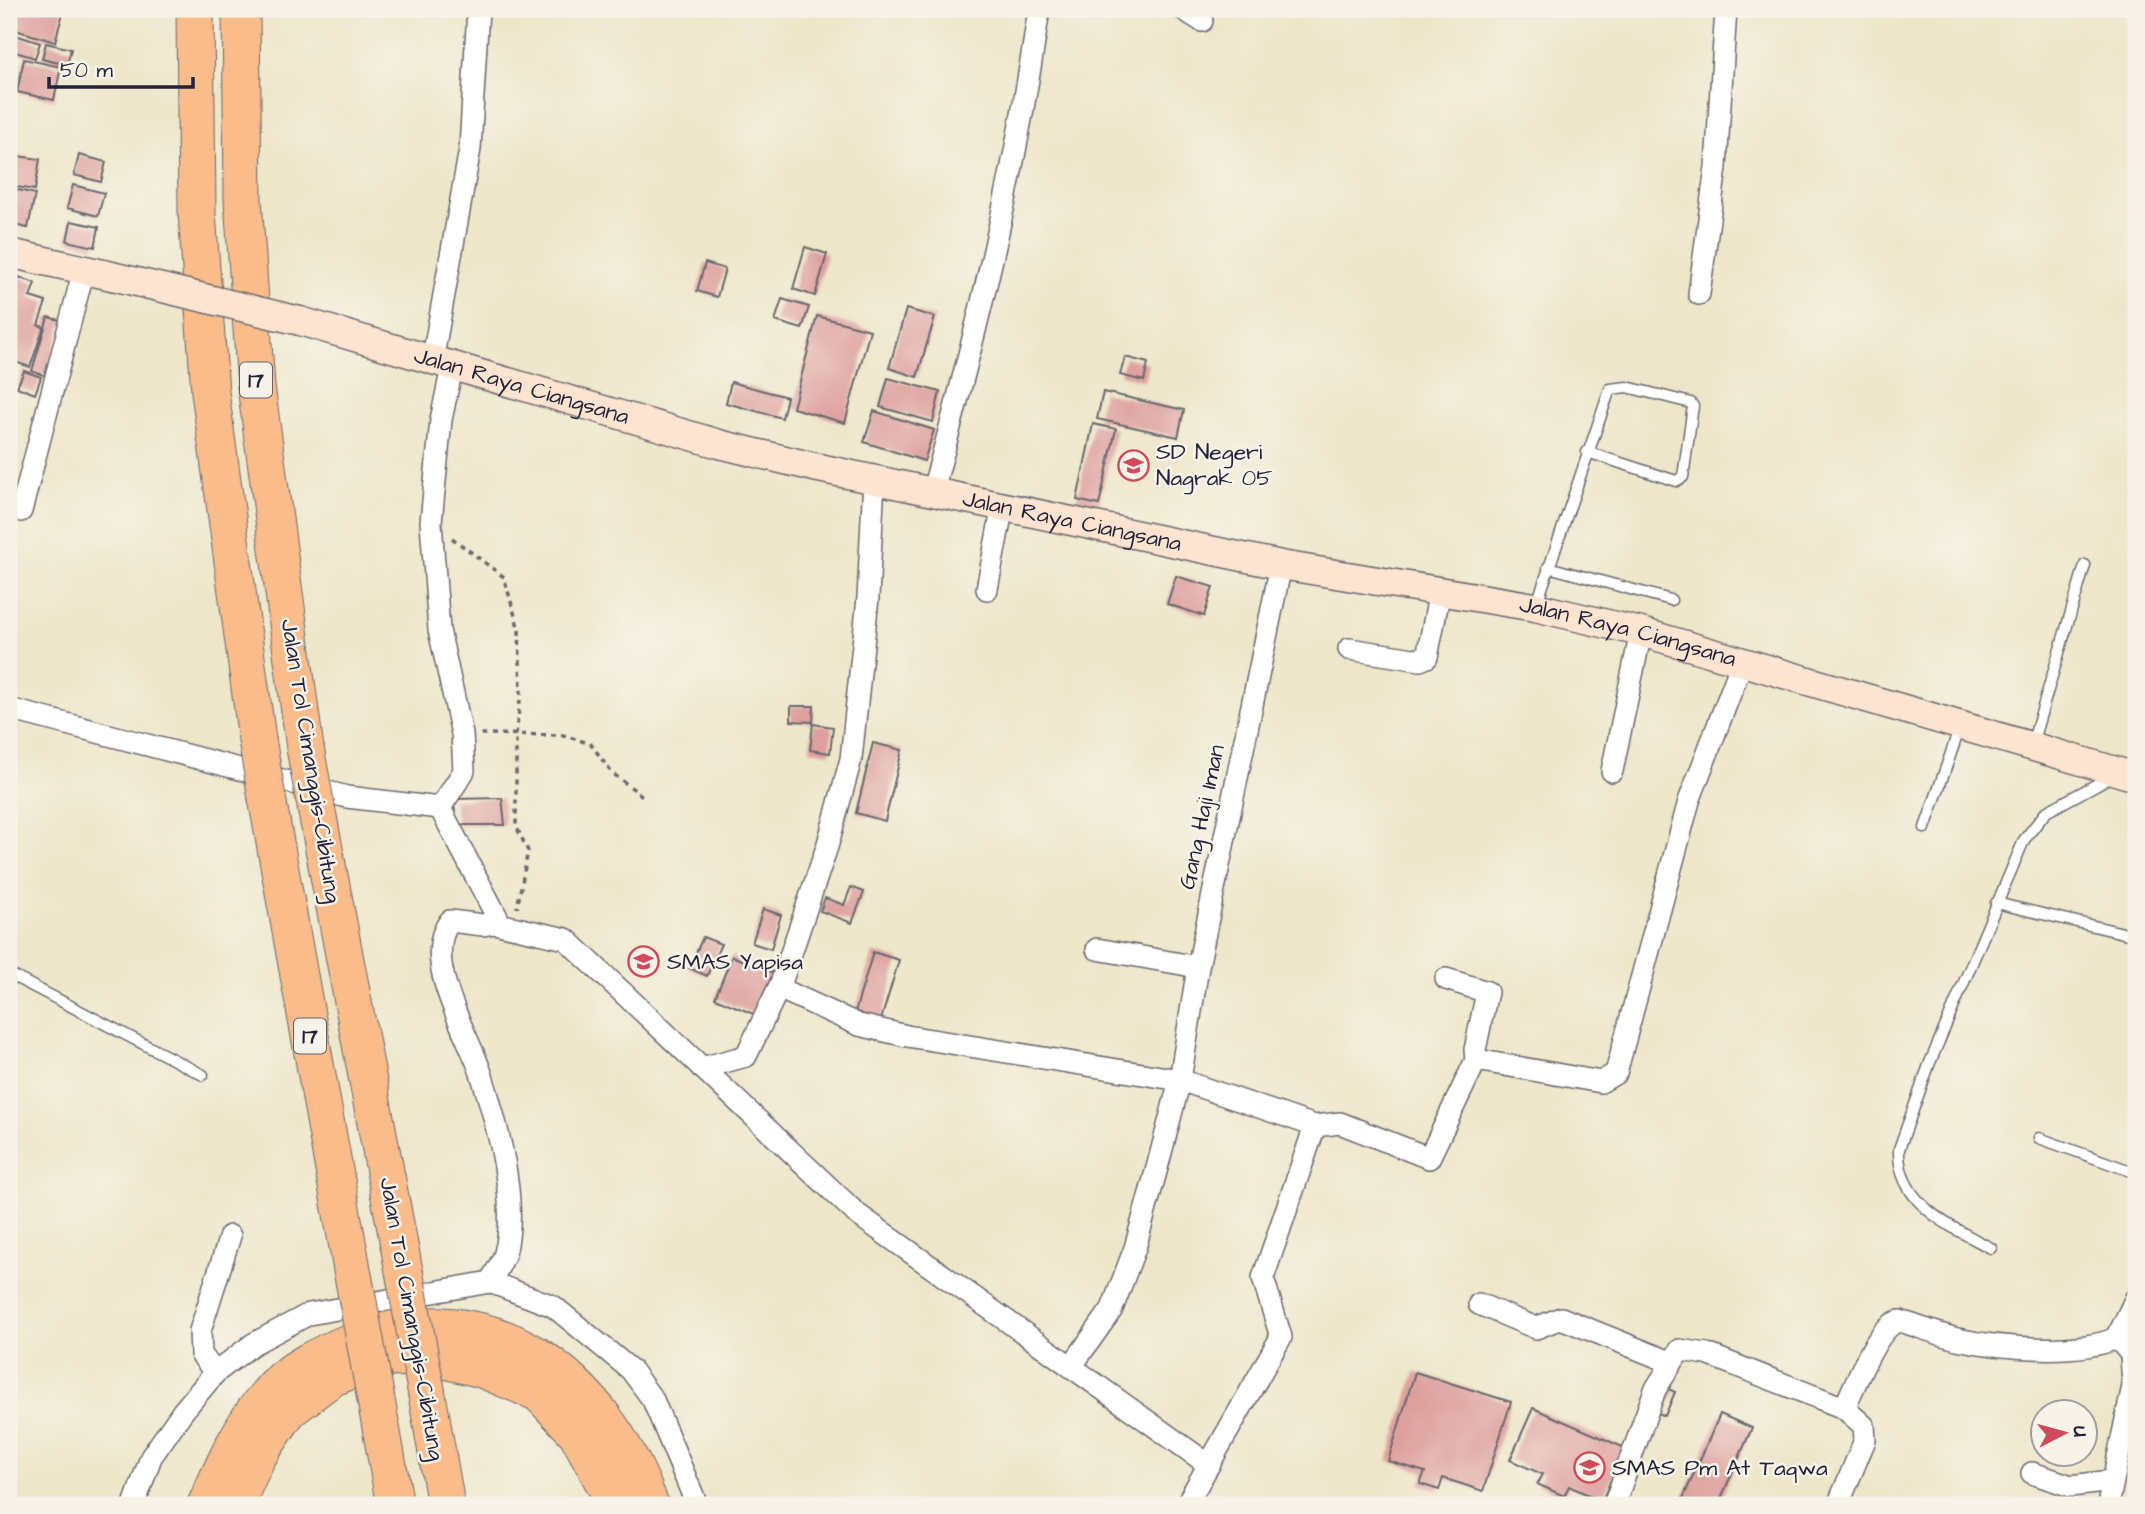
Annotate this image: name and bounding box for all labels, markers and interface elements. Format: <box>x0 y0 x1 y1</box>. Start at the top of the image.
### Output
scale bar <box>49 46 192 90</box>
text: 50 m <box>60 56 114 85</box>
street label: Jalan Raya Ciangsana <box>410 339 633 433</box>
road number: 17 <box>240 362 272 398</box>
place label: SD Negeri Nagrak 05 <box>1156 436 1273 495</box>
school or university icon: SD Negeri Nagrak 05 <box>1116 448 1150 482</box>
street label: Jalan Raya Ciangsana <box>960 483 1185 560</box>
street label: Jalan Raya Ciangsana <box>1517 589 1740 675</box>
street label: Jalan Tol Cimanggis–Cibitung <box>272 617 349 906</box>
street label: Gang Haji Iman <box>1171 742 1234 893</box>
school or university icon: SMAS Yapisa <box>627 945 661 979</box>
place label: SMAS Yapisa <box>667 946 803 978</box>
road number: 17 <box>294 1018 326 1054</box>
street label: Jalan Tol Cimanggis–Cibitung <box>370 1175 453 1464</box>
north arrow <box>2030 1398 2100 1468</box>
text: U <box>2065 1425 2093 1438</box>
school or university icon: SMAS Pm At Taqwa <box>1572 1451 1606 1485</box>
place label: SMAS Pm At Taqwa <box>1612 1452 1828 1484</box>

